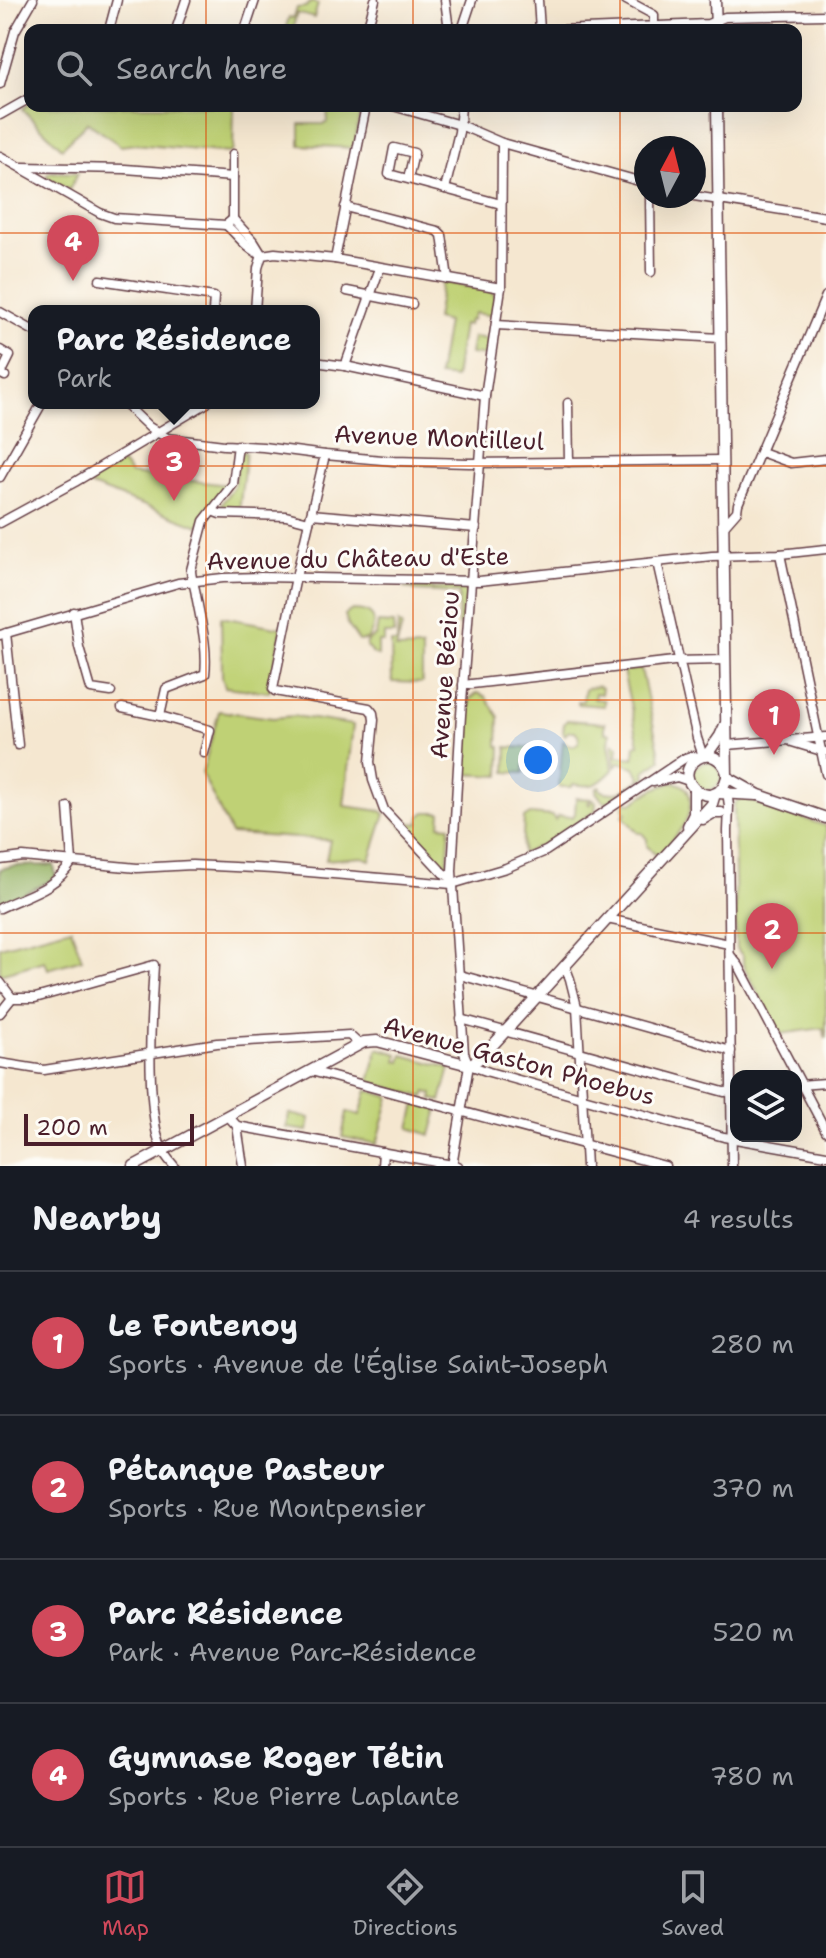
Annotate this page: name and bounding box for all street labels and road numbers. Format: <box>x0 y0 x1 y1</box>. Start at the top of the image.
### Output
street label: Avenue Montilleul <box>333 418 545 458</box>
street label: Avenue du Château d'Este <box>206 540 510 578</box>
street label: Avenue Béziou <box>423 590 467 760</box>
street label: Avenue Gaston Phoebus <box>380 1009 658 1113</box>

